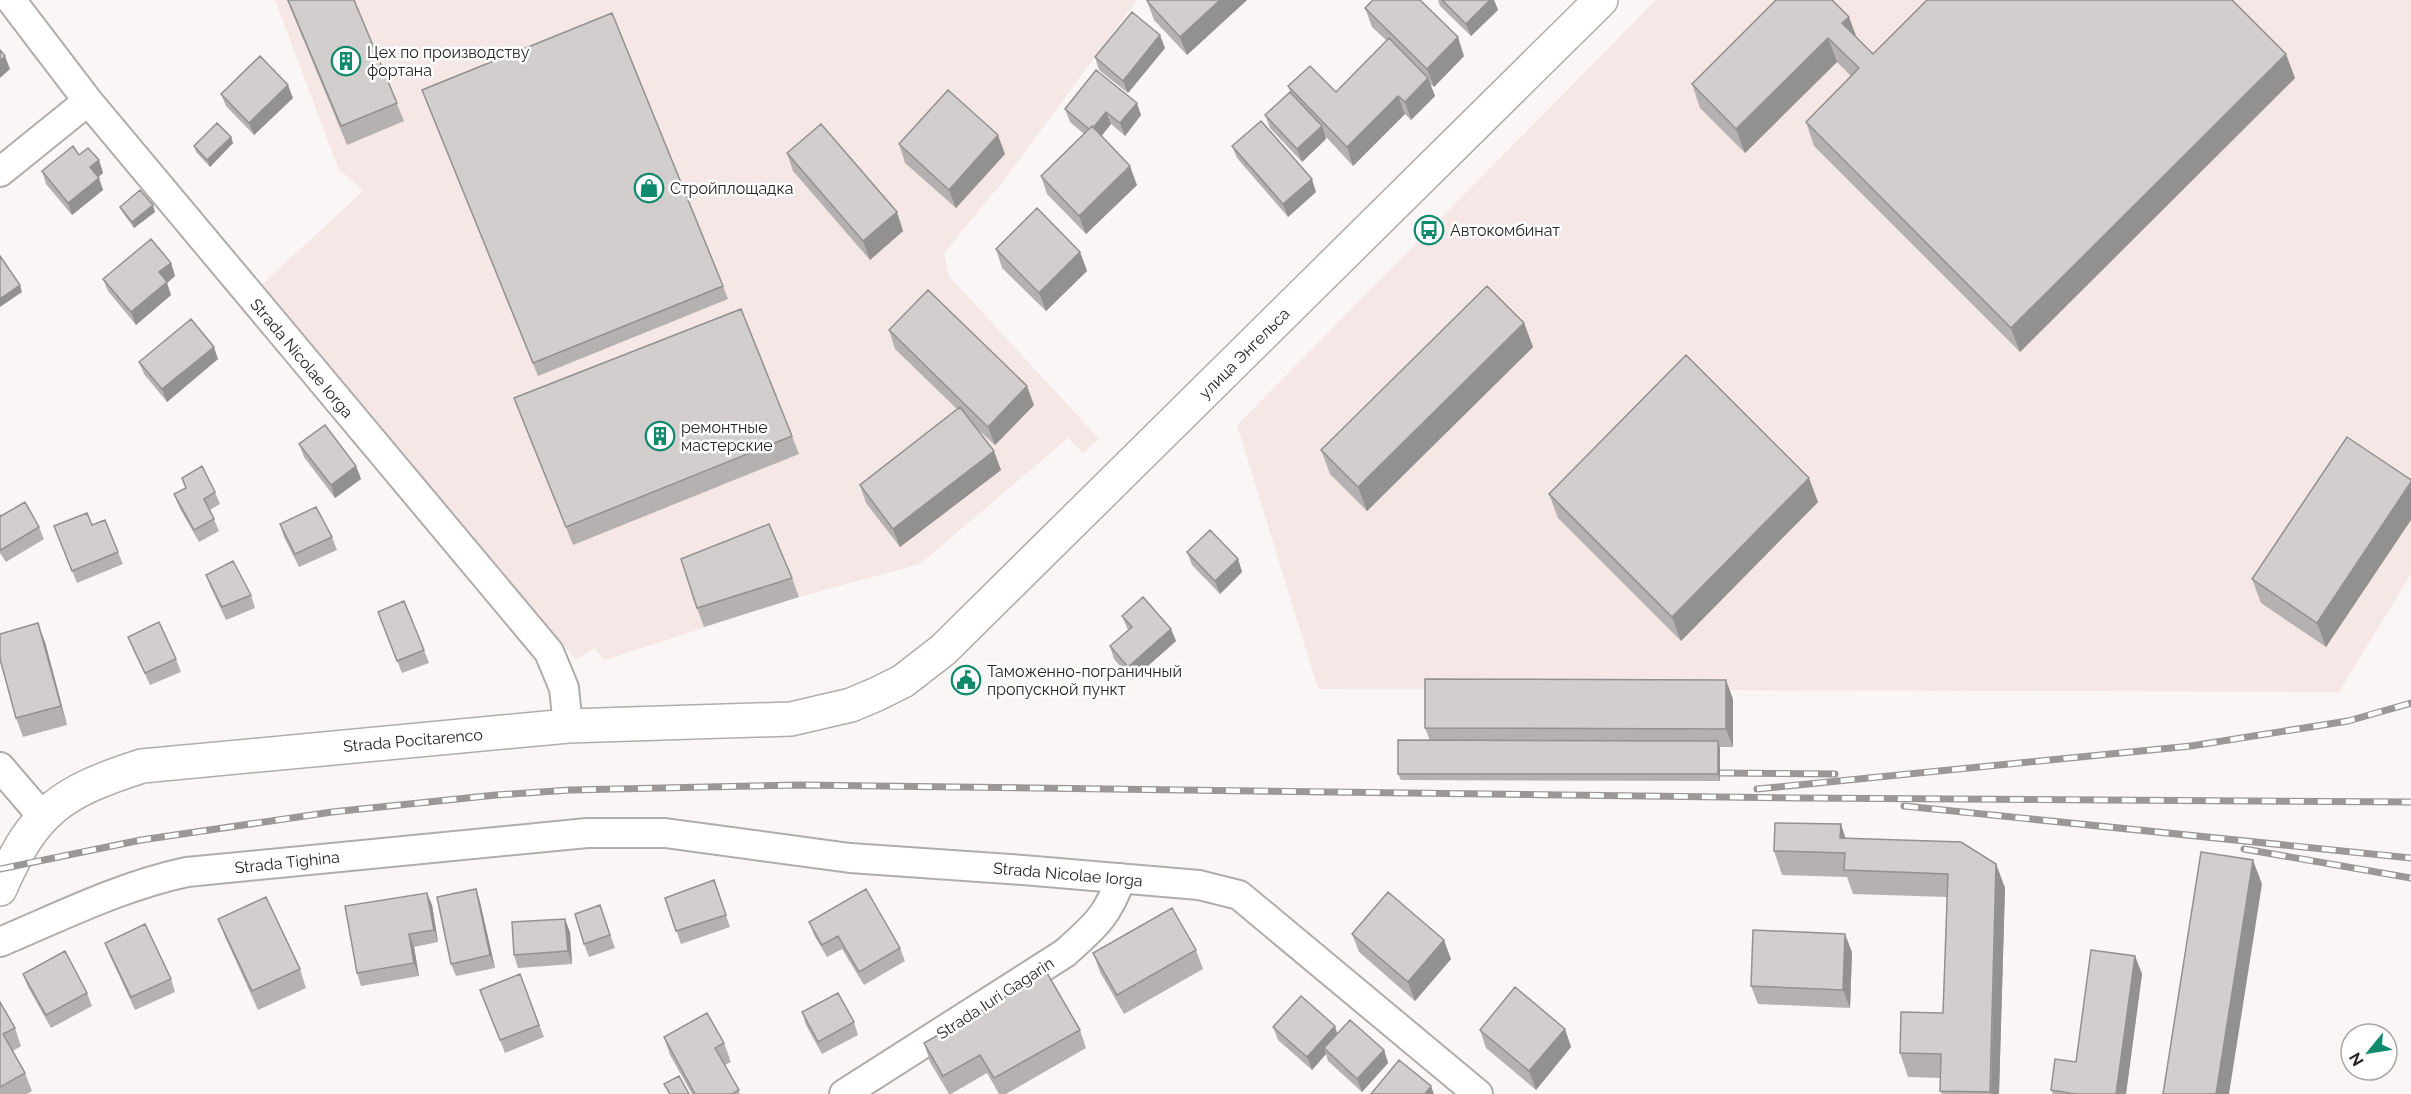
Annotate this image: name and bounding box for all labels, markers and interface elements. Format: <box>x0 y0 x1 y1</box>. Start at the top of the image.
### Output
place label: Цех по производству фортана <box>367 43 530 80</box>
building icon: Цех по производству фортана <box>330 45 362 77</box>
shop icon: Стройплощадка <box>633 172 665 204</box>
place label: Стройплощадка <box>670 179 793 198</box>
bus stop icon: Автокомбинат <box>1413 214 1445 246</box>
place label: Автокомбинат <box>1450 221 1560 240</box>
street label: Strada Nicolae Iorga <box>246 295 357 422</box>
street label: улица Энгельса <box>1195 304 1294 403</box>
place label: ремонтные мастерские <box>681 418 773 455</box>
building icon: ремонтные мастерские <box>644 420 676 452</box>
place label: Таможенно-пограничный пропускной пункт <box>987 662 1182 699</box>
public building icon: Таможенно-пограничный пропускной пункт <box>950 664 982 696</box>
street label: Strada Pocitarenco <box>342 725 484 756</box>
street label: Strada Tighina <box>234 848 341 877</box>
street label: Strada Nicolae Iorga <box>992 858 1143 890</box>
street label: Strada Iuri Gagarin <box>933 953 1057 1043</box>
north arrow <box>2339 1022 2399 1082</box>
text: N <box>2345 1049 2368 1069</box>

